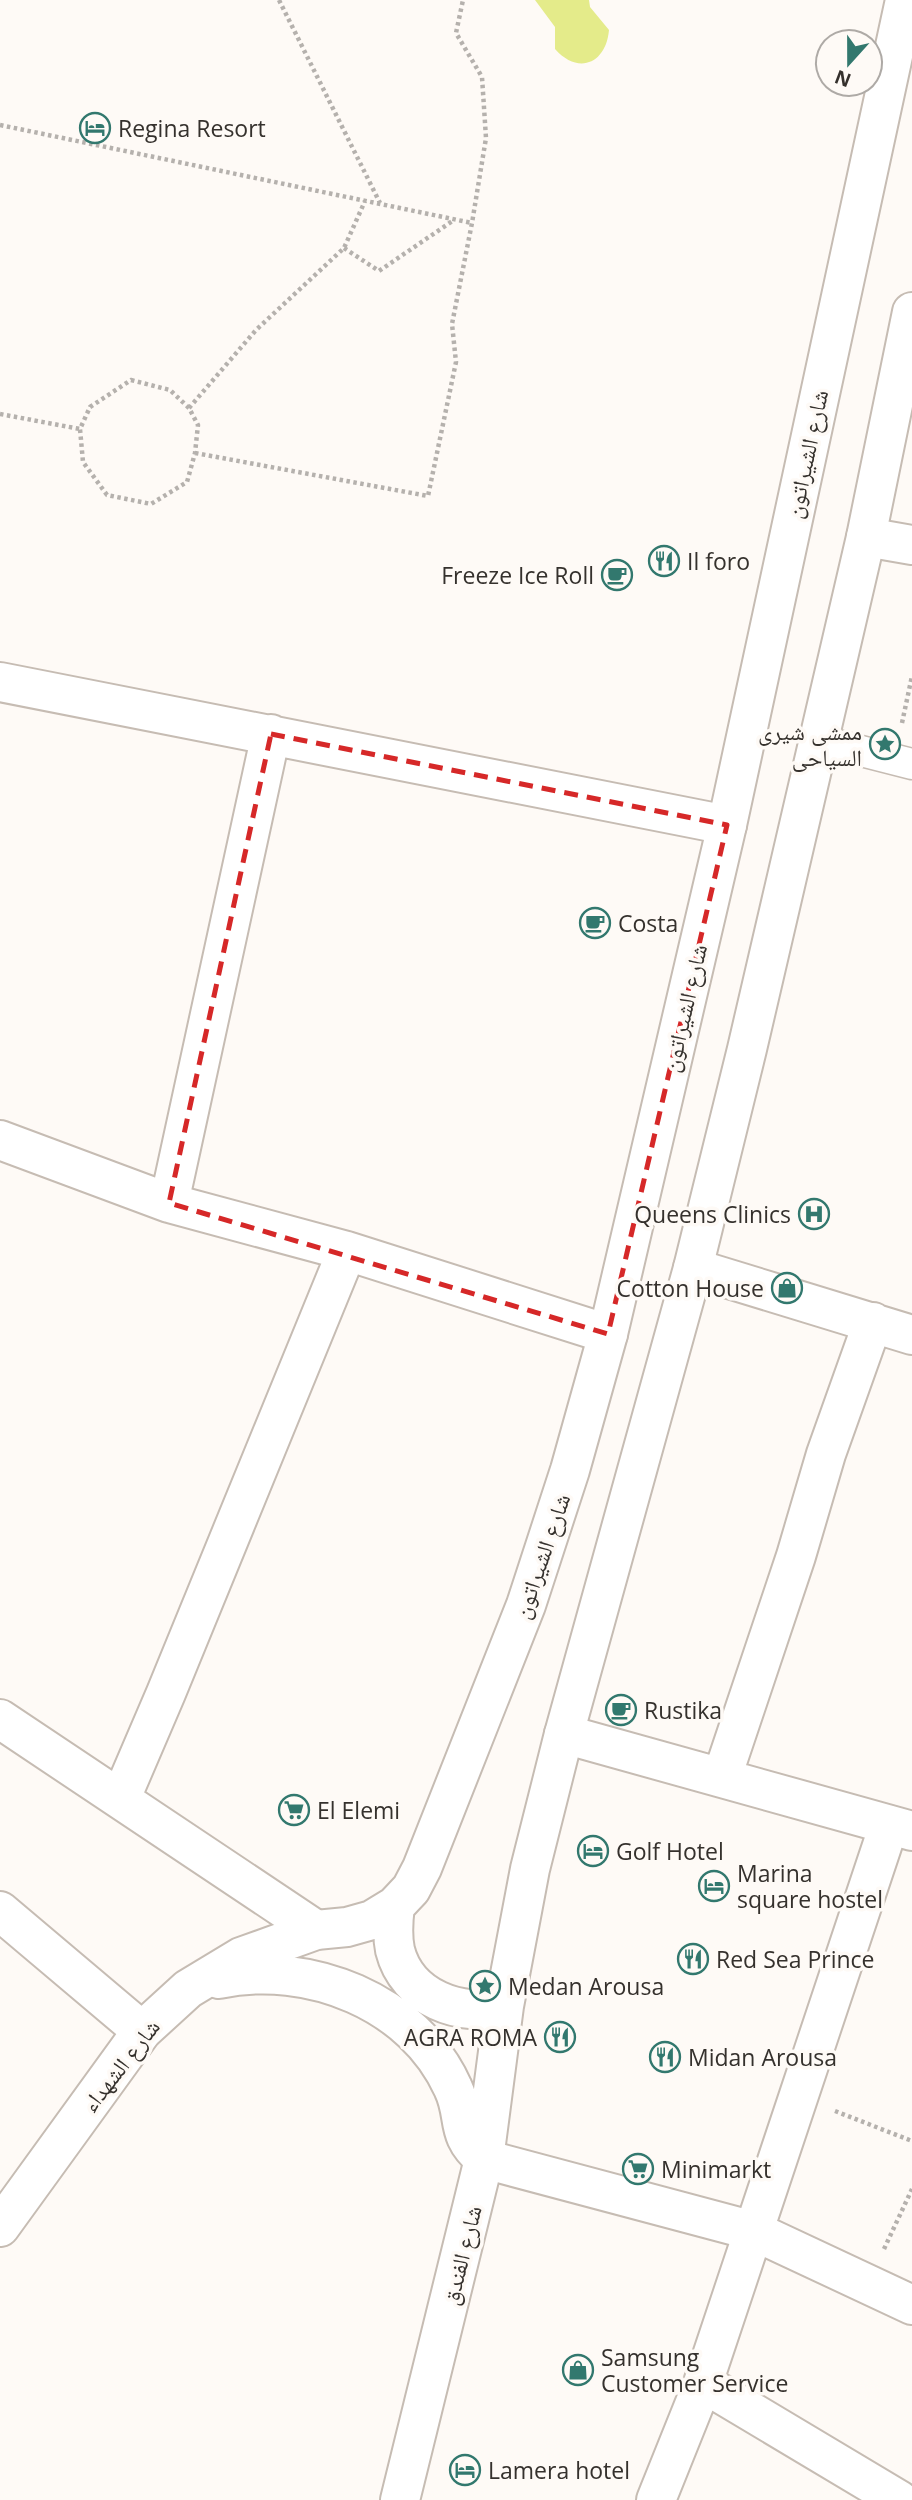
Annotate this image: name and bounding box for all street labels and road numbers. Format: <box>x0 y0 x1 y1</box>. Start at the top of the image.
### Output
street label: شارع الشيراتون <box>777 387 835 521</box>
street label: شارع الشيراتون <box>654 941 714 1075</box>
street label: شارع الشيراتون <box>505 1489 577 1623</box>
street label: شارع الشهداء <box>73 2012 167 2118</box>
street label: شارع الفندق <box>433 2202 489 2308</box>

